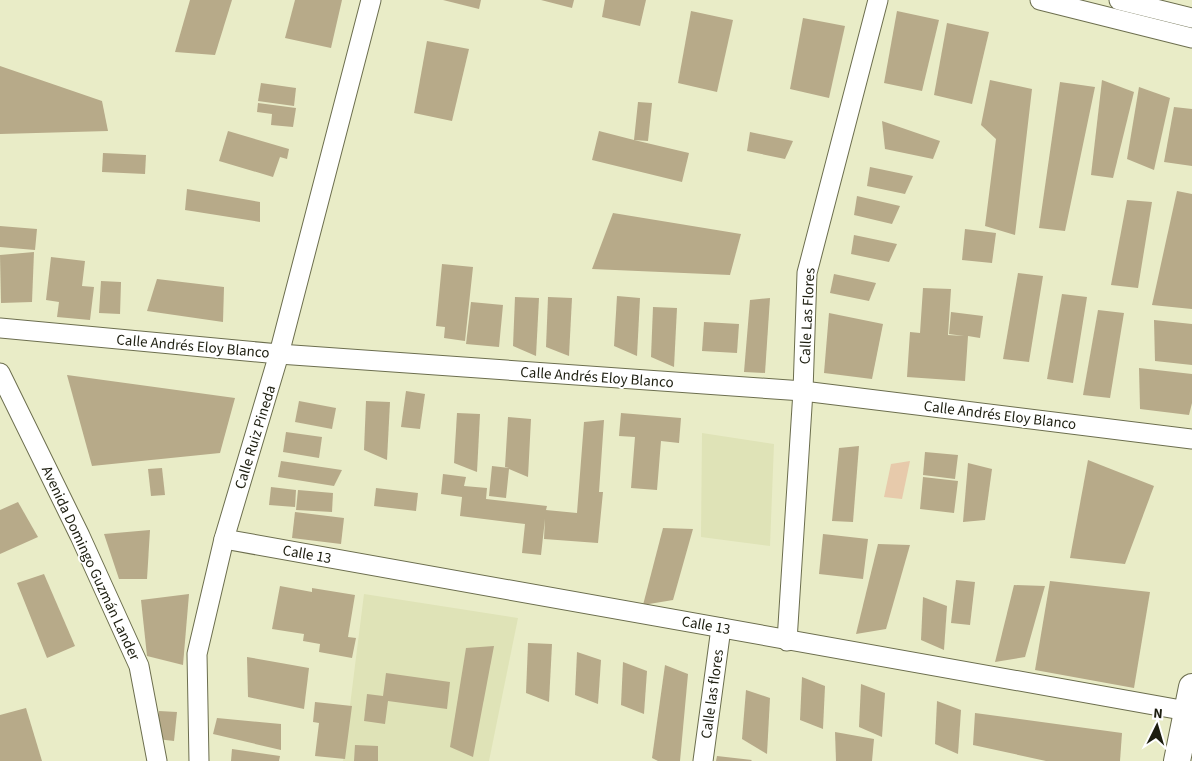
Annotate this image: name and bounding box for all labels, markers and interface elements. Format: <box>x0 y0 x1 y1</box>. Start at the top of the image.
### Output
street label: Calle Las Flores <box>794 267 821 365</box>
street label: Calle Andrés Eloy Blanco <box>116 329 270 364</box>
street label: Calle Andrés Eloy Blanco <box>520 362 674 393</box>
street label: Calle Ruiz Pineda <box>230 383 281 492</box>
street label: Calle Andrés Eloy Blanco <box>922 396 1077 435</box>
street label: Avenida Domingo Guzmán Lander <box>36 463 145 665</box>
street label: Calle 13 <box>281 540 333 569</box>
street label: Calle 13 <box>680 611 732 640</box>
street label: Calle las flores <box>696 648 729 740</box>
north arrow <box>1132 701 1182 751</box>
text: N <box>1153 704 1164 724</box>

